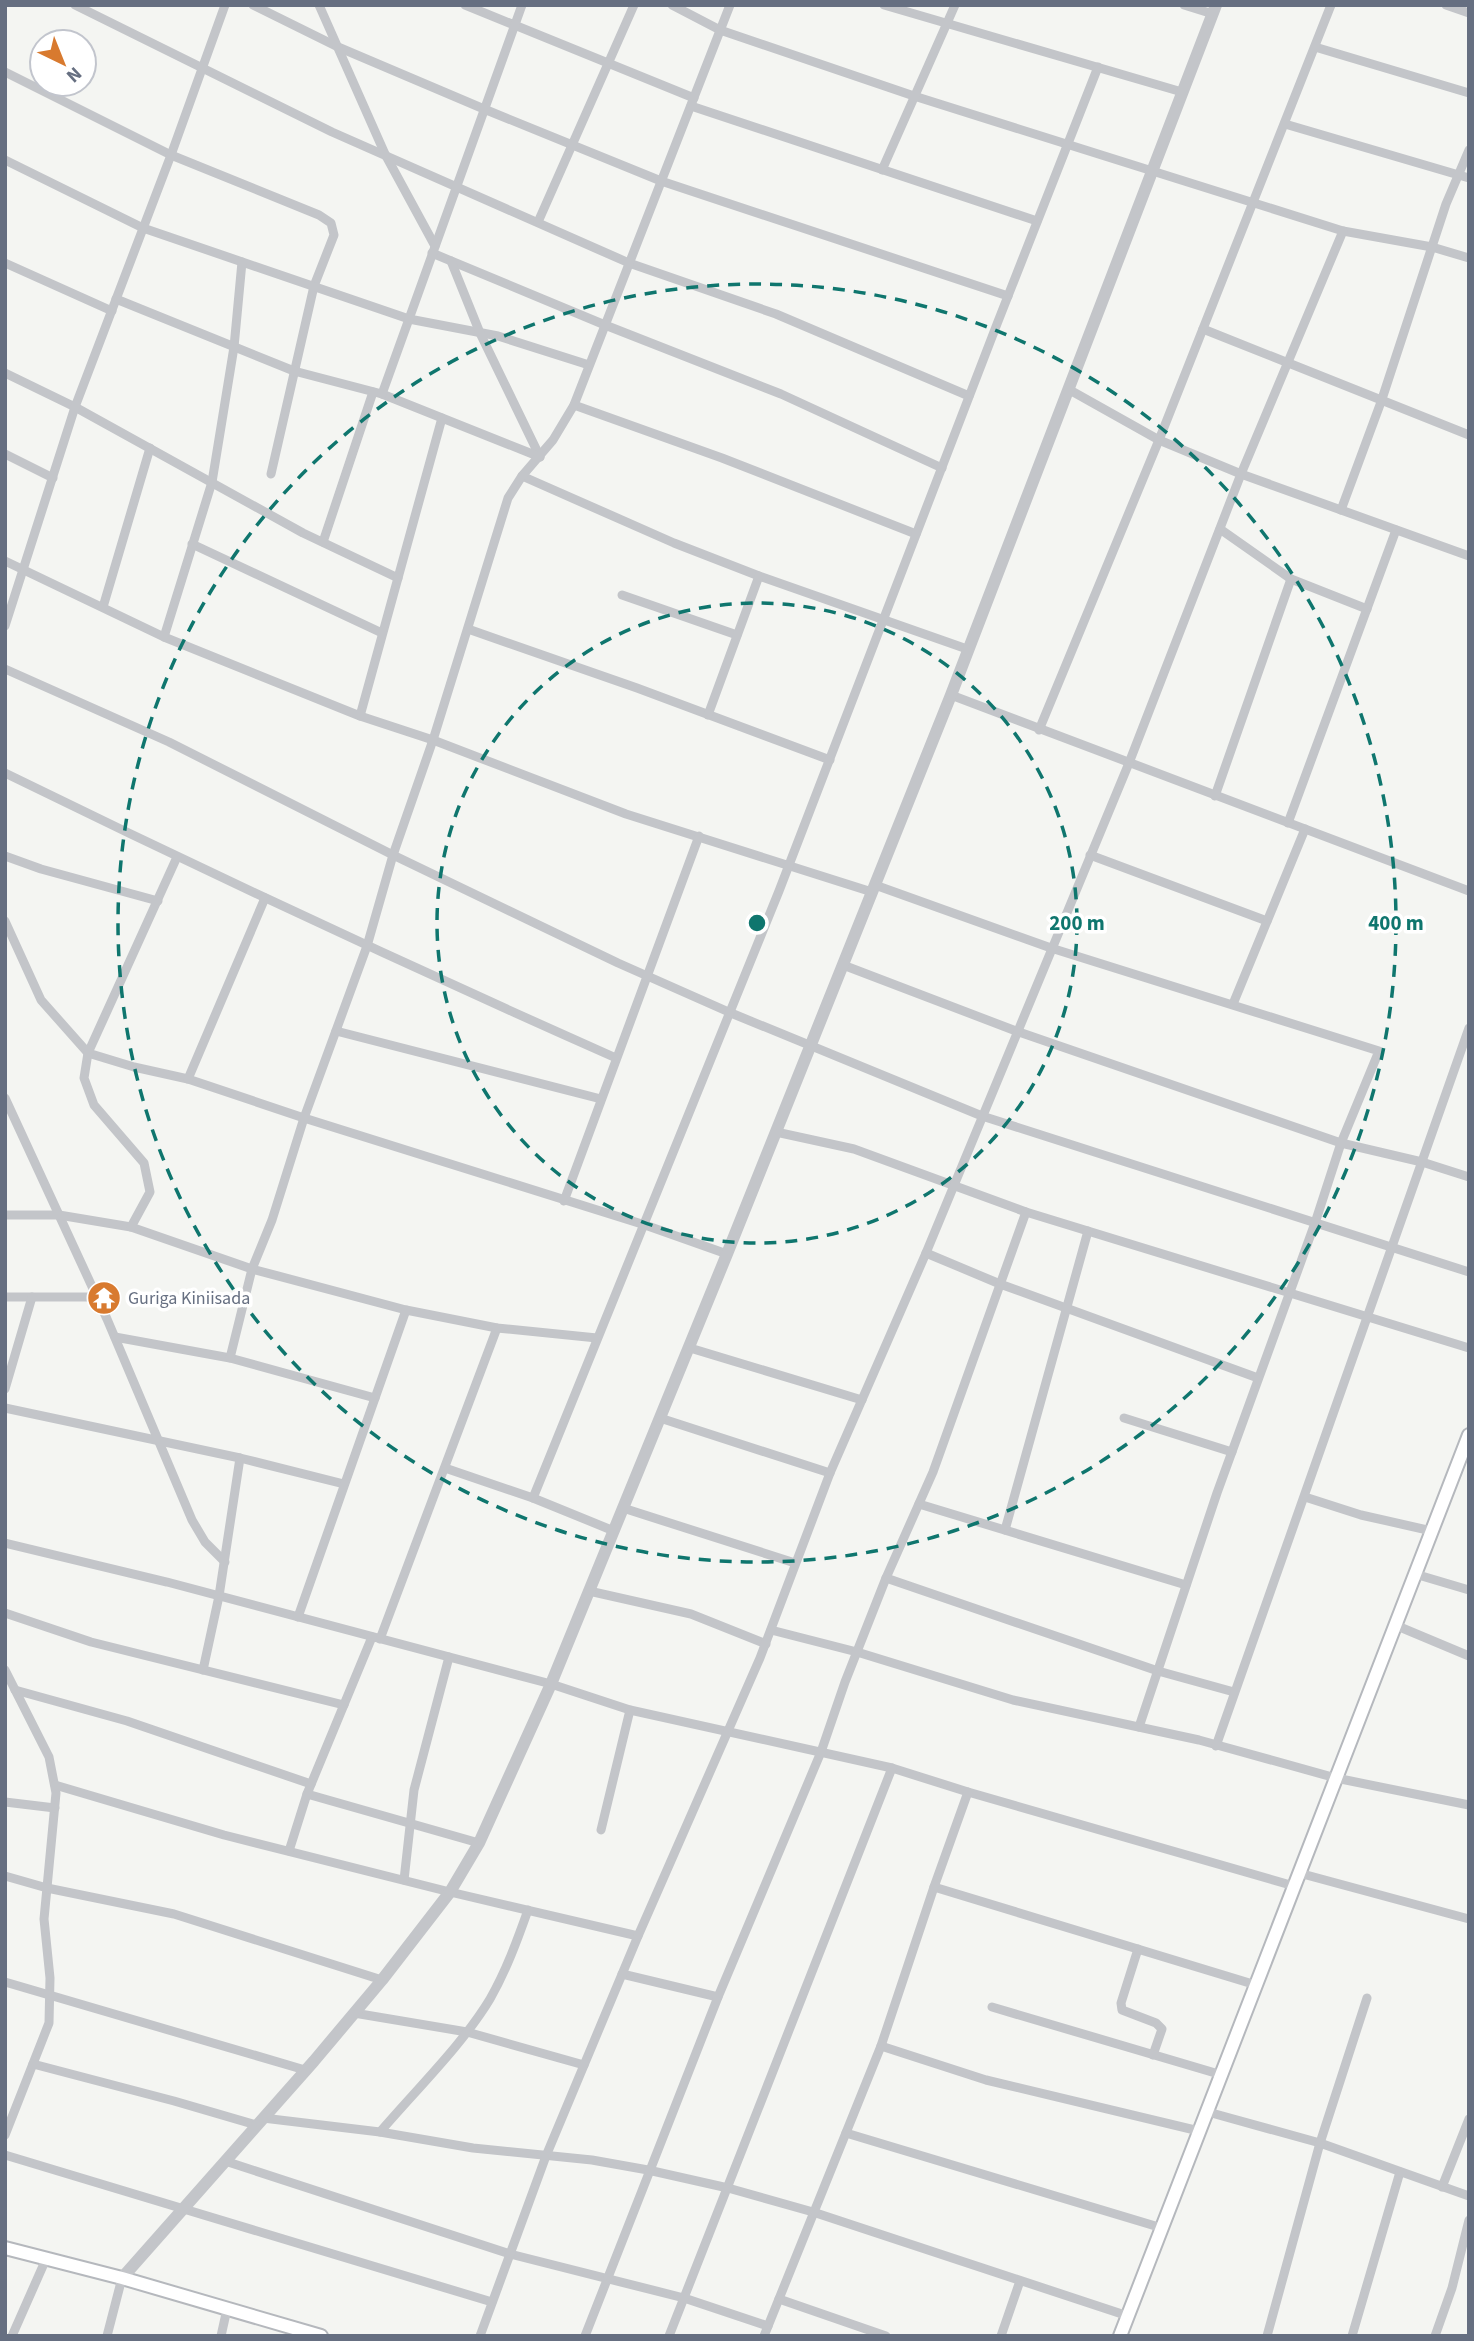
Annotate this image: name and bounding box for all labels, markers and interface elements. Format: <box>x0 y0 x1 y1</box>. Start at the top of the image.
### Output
north arrow <box>28 28 98 98</box>
text: N <box>60 60 87 89</box>
text: 200 m <box>1049 908 1105 938</box>
text: 400 m <box>1368 908 1424 938</box>
centre of rings <box>745 911 769 935</box>
temple icon: Guriga Kiniisada <box>85 1279 123 1317</box>
place label: Guriga Kiniisada <box>128 1286 250 1311</box>

